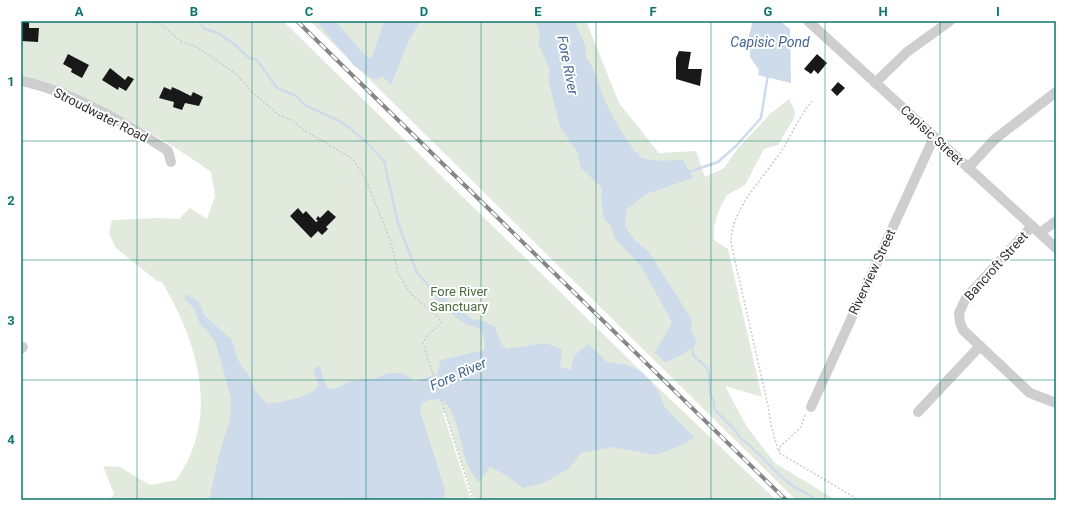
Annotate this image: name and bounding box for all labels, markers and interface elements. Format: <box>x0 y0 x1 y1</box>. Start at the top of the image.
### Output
text: A <box>75 4 84 19</box>
text: B <box>190 4 198 19</box>
text: C <box>305 4 314 19</box>
text: D <box>420 4 428 19</box>
text: E <box>534 4 542 19</box>
text: F <box>649 4 657 19</box>
text: G <box>764 4 773 19</box>
text: H <box>878 4 888 19</box>
text: I <box>996 4 1000 19</box>
water label: Fore River <box>554 34 582 96</box>
water label: Capisic Pond <box>730 34 810 50</box>
text: 1 <box>7 74 15 89</box>
street label: Stroudwater Road <box>51 85 151 145</box>
street label: Capisic Street <box>898 102 966 168</box>
text: 2 <box>7 193 15 208</box>
street label: Riverview Street <box>846 227 898 317</box>
street label: Bancroft Street <box>961 229 1031 303</box>
park label: Fore River Sanctuary <box>430 284 488 314</box>
text: 3 <box>7 313 15 328</box>
water label: Fore River <box>427 354 489 394</box>
text: 4 <box>7 432 15 447</box>

